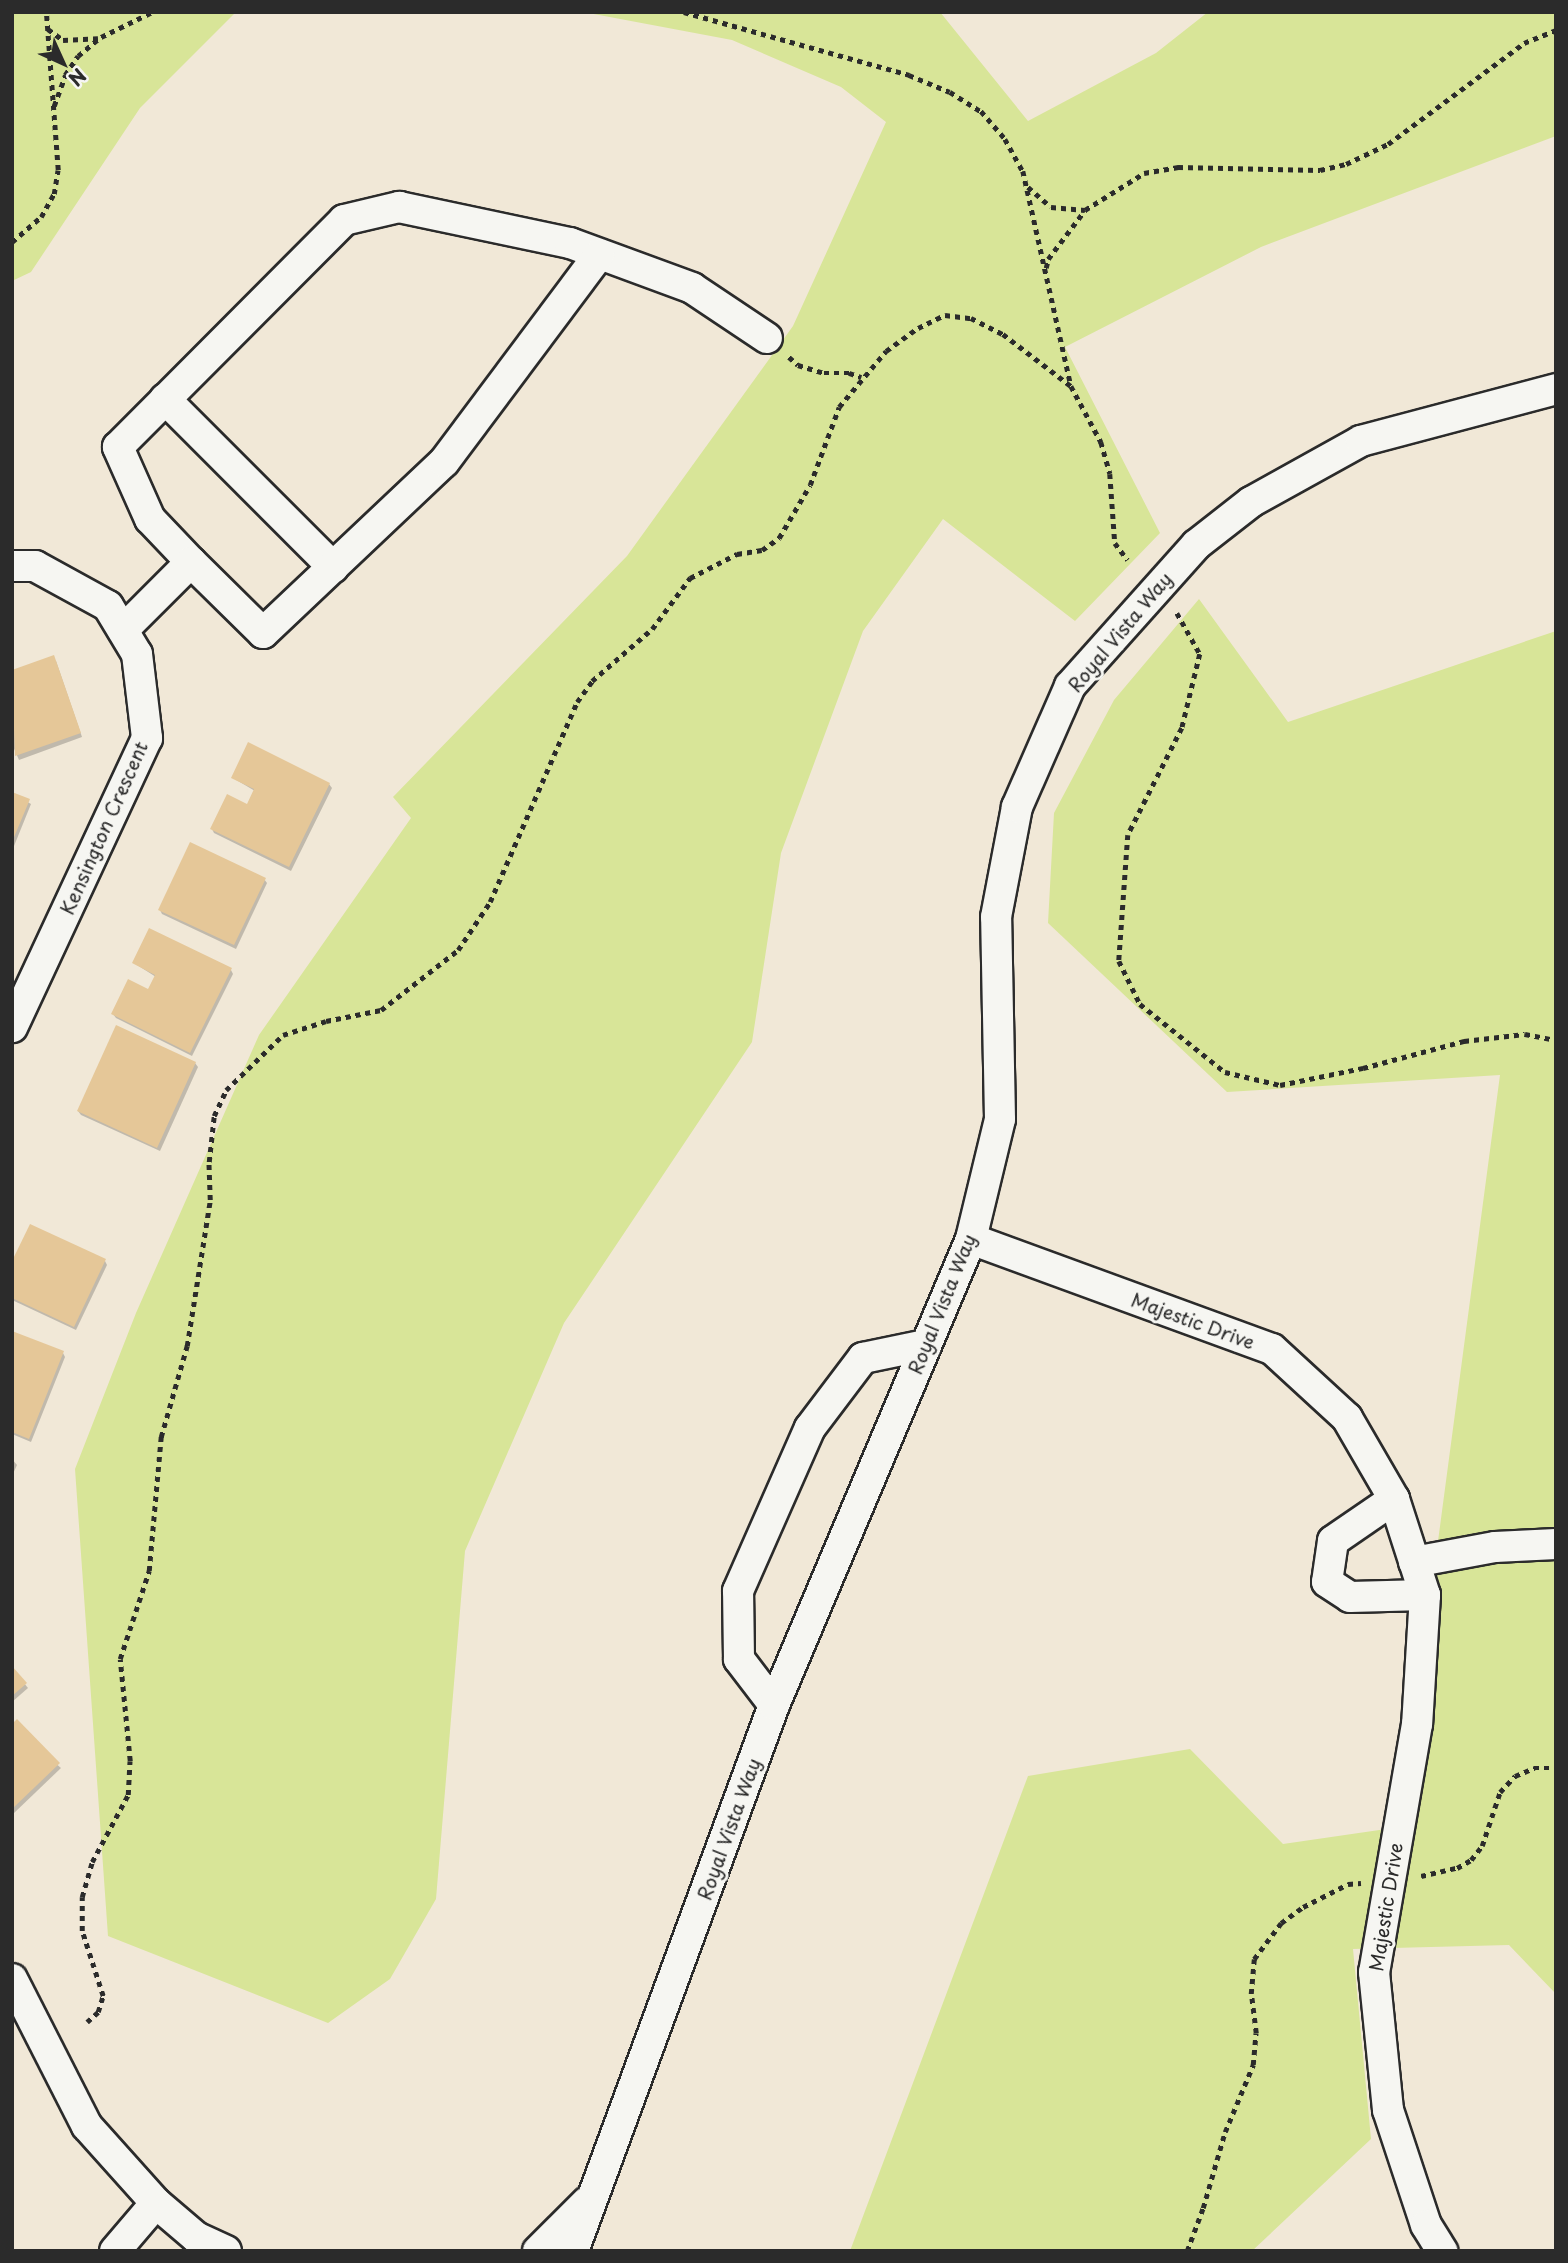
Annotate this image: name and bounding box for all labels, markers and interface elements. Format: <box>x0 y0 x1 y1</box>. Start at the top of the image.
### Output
north arrow <box>28 28 98 98</box>
text: N <box>63 63 93 93</box>
street label: Royal Vista Way <box>1063 567 1177 697</box>
street label: Kensington Crescent <box>56 738 152 918</box>
street label: Royal Vista Way <box>903 1230 981 1378</box>
street label: Majestic Drive <box>1128 1288 1258 1354</box>
street label: Royal Vista Way <box>693 1754 765 1904</box>
street label: Majestic Drive <box>1365 1841 1407 1973</box>

